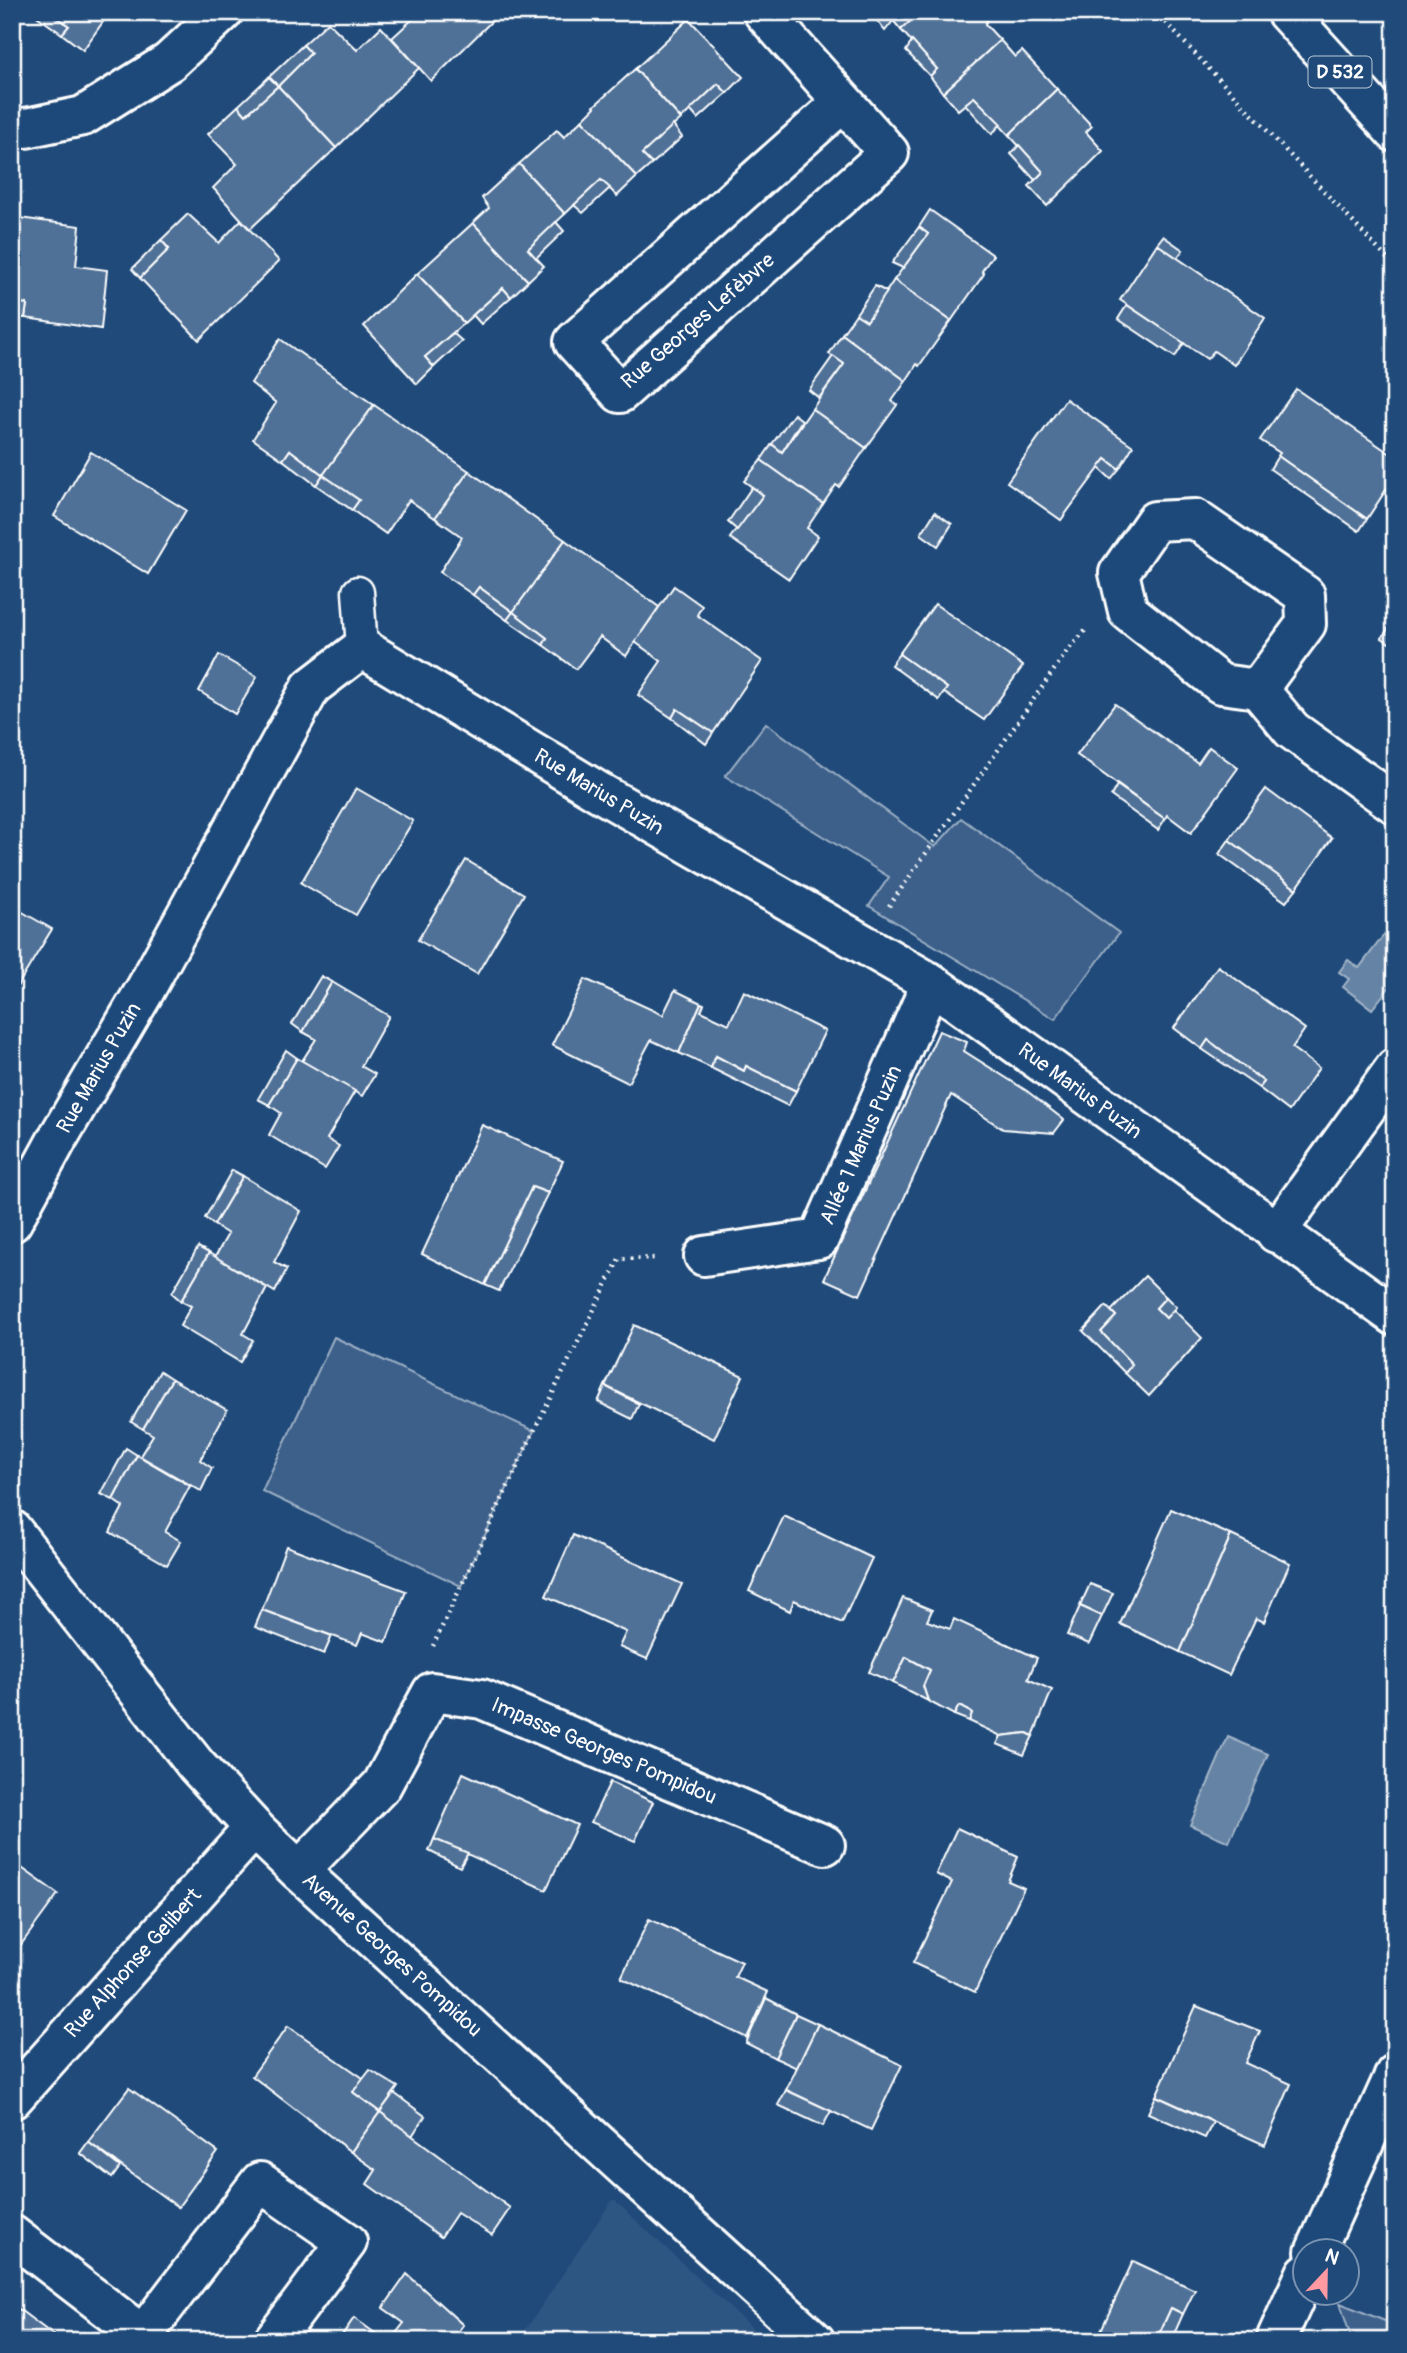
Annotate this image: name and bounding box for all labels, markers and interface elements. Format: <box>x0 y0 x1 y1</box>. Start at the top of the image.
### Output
road number: D 532 <box>1308 57 1372 88</box>
street label: Rue Georges Lefèbvre <box>616 247 781 395</box>
street label: Rue Marius Puzin <box>529 743 669 841</box>
street label: Rue Marius Puzin <box>51 998 147 1138</box>
street label: Rue Marius Puzin <box>1013 1037 1147 1145</box>
street label: Allée 1 Marius Puzin <box>814 1061 908 1229</box>
street label: Impasse Georges Pompidou <box>487 1691 721 1811</box>
street label: Avenue Georges Pompidou <box>296 1867 488 2043</box>
street label: Rue Alphonse Gelibert <box>59 1882 208 2044</box>
north arrow <box>1292 2238 1362 2308</box>
text: N <box>1322 2244 1343 2271</box>

